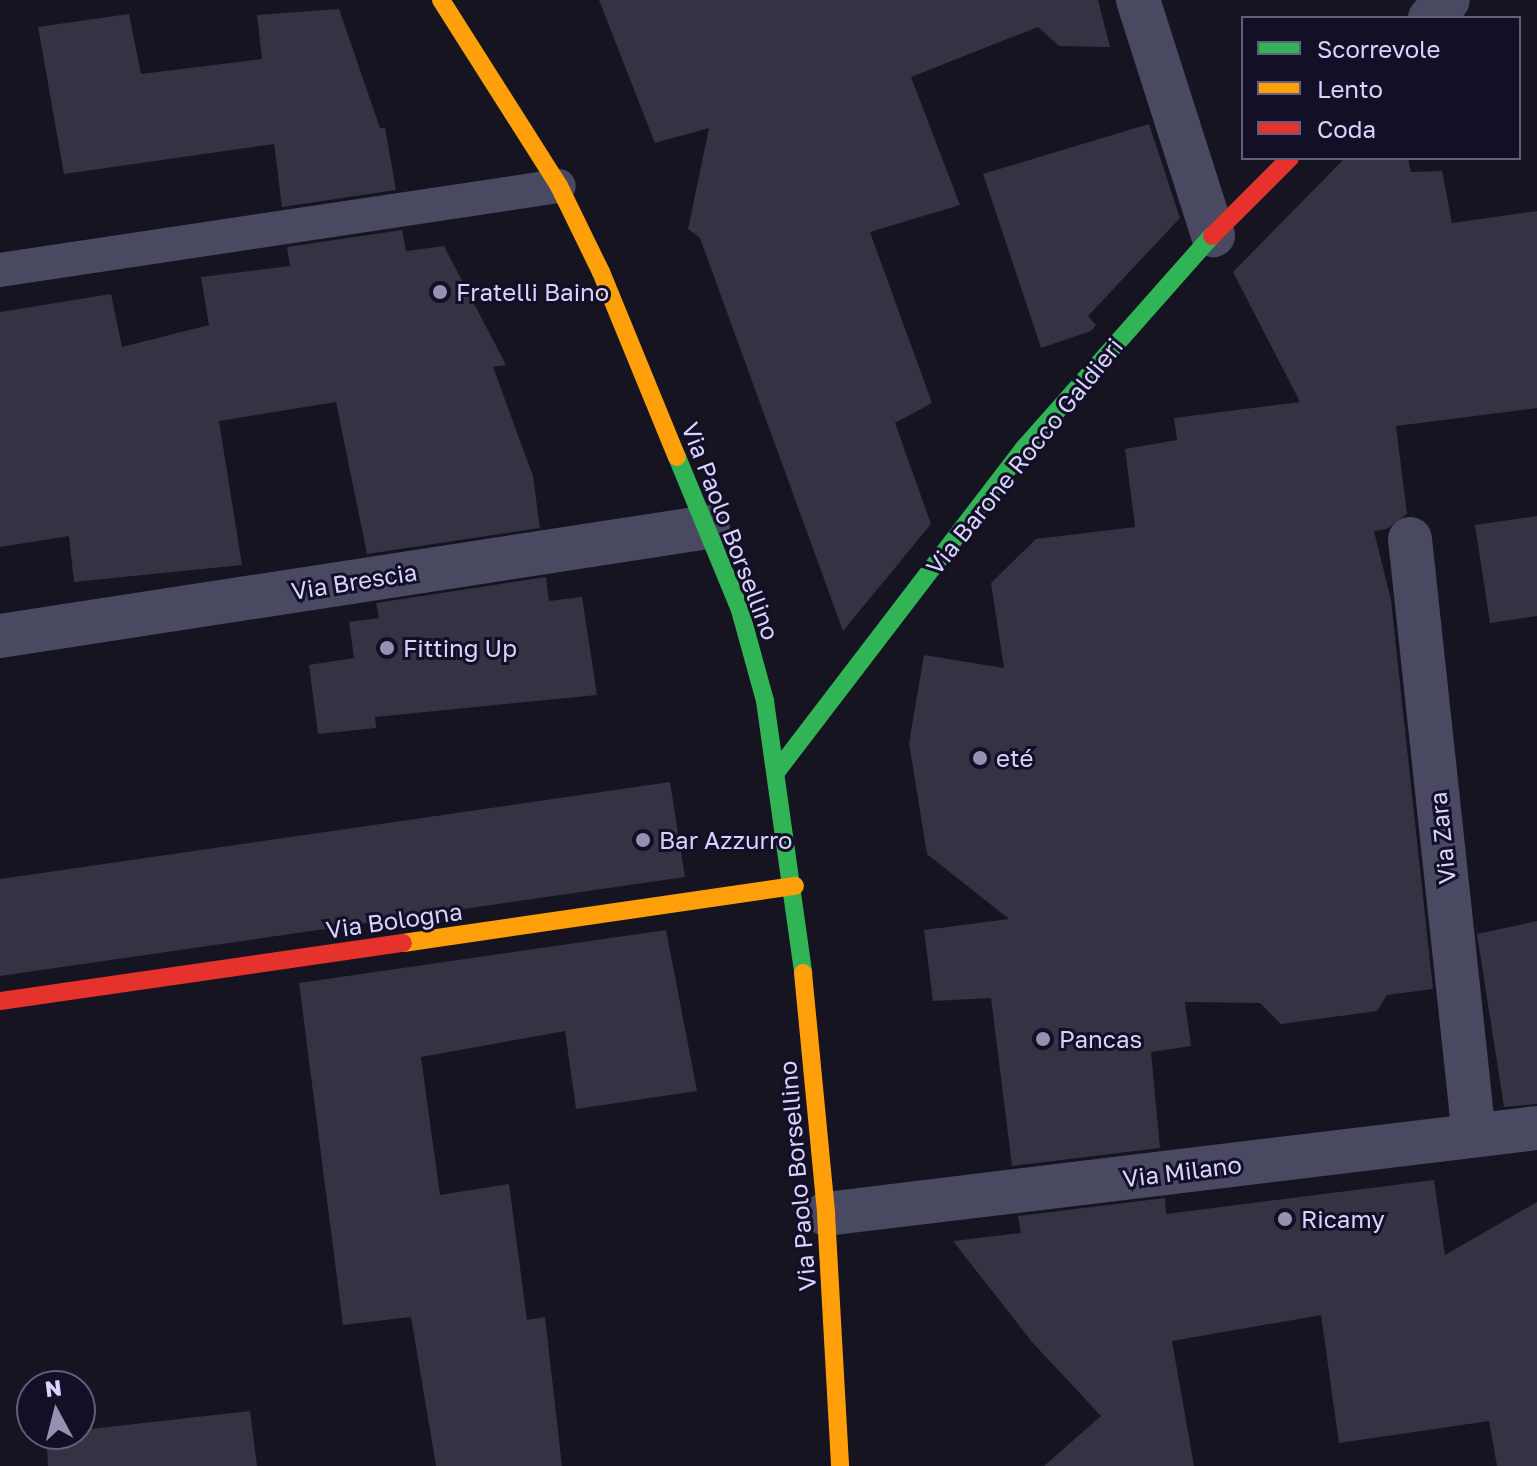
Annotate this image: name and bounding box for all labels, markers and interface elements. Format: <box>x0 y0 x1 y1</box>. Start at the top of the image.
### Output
legend <box>1241 16 1521 160</box>
text: Scorrevole <box>1317 34 1440 63</box>
text: Lento <box>1317 74 1383 103</box>
text: Coda <box>1317 114 1376 143</box>
place label: Fratelli Baino <box>456 278 609 306</box>
marker: Fratelli Baino <box>431 283 449 301</box>
street label: Via Barone Rocco Galdieri <box>920 332 1128 580</box>
street label: Via Paolo Borsellino <box>676 418 786 644</box>
street label: Via Brescia <box>289 557 419 605</box>
place label: Fitting Up <box>403 634 517 662</box>
marker: Fitting Up <box>378 639 396 657</box>
place label: eté <box>996 744 1033 772</box>
marker: eté <box>971 749 989 767</box>
street label: Via Zara <box>1423 790 1461 886</box>
place label: Bar Azzurro <box>659 826 792 854</box>
marker: Bar Azzurro <box>634 831 652 849</box>
street label: Via Bologna <box>324 896 464 944</box>
place label: Pancas <box>1059 1025 1142 1053</box>
marker: Pancas <box>1034 1030 1052 1048</box>
street label: Via Paolo Borsellino <box>773 1060 821 1292</box>
street label: Via Milano <box>1121 1149 1243 1193</box>
place label: Ricamy <box>1301 1205 1385 1233</box>
marker: Ricamy <box>1276 1210 1294 1228</box>
north arrow <box>16 1370 96 1450</box>
text: N <box>43 1373 63 1402</box>

